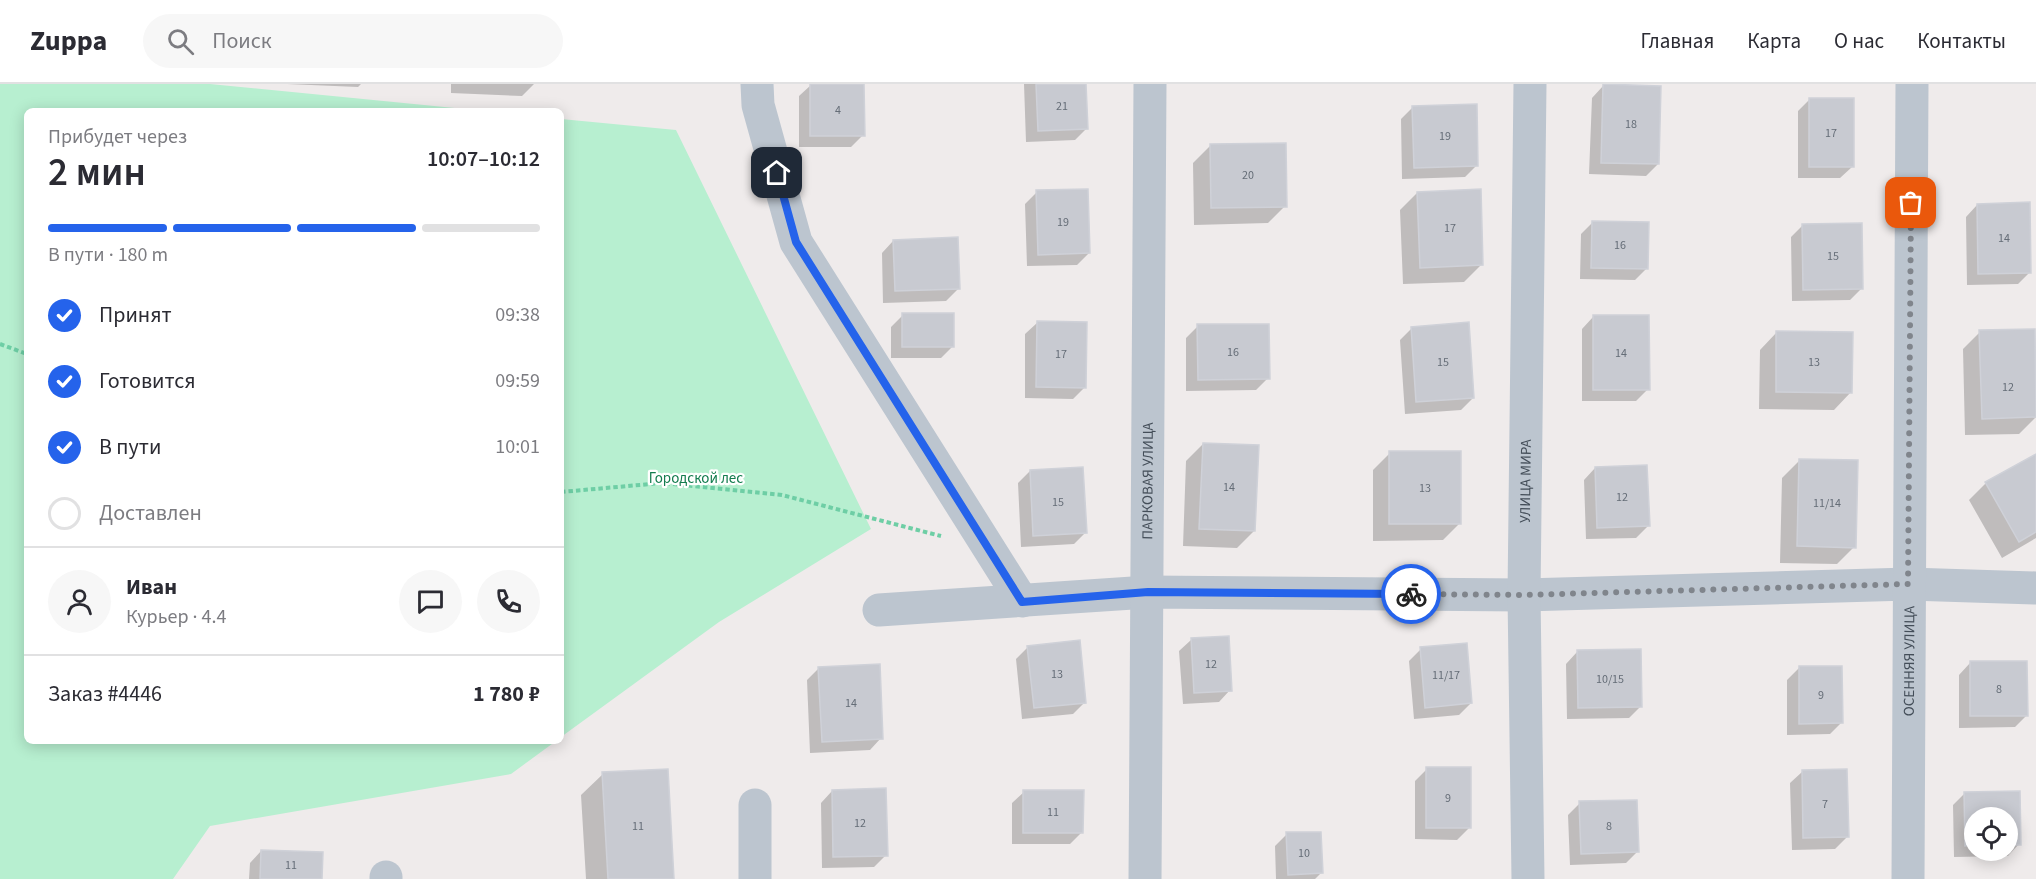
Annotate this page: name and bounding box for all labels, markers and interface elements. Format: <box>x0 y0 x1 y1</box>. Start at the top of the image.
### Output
search box <box>143 14 563 68</box>
text: Zuppa <box>30 21 107 61</box>
icon: search <box>164 25 197 58</box>
text: Поиск <box>212 25 272 57</box>
text: Главная <box>1641 26 1714 56</box>
text: Карта <box>1747 26 1801 56</box>
text: О нас <box>1834 26 1884 56</box>
text: Контакты <box>1917 26 2006 56</box>
house number: 21 <box>1056 98 1068 115</box>
house number: 4 <box>835 102 841 119</box>
house number: 18 <box>1625 116 1637 133</box>
text: Прибудет через <box>48 123 187 151</box>
house number: 17 <box>1825 125 1837 142</box>
house number: 19 <box>1439 128 1451 145</box>
text: 10:07–10:12 <box>427 143 540 175</box>
text: 2 мин <box>48 145 146 201</box>
pin <box>751 147 802 198</box>
icon: home <box>760 156 793 189</box>
house number: 20 <box>1242 167 1254 184</box>
pin <box>1885 177 1936 228</box>
icon: bag <box>1894 186 1927 219</box>
house number: 19 <box>1057 214 1069 231</box>
house number: 17 <box>1444 220 1456 237</box>
house number: 14 <box>1998 230 2010 247</box>
house number: 16 <box>1614 237 1626 254</box>
text: В пути · 180 m <box>48 241 168 269</box>
house number: 15 <box>1827 248 1839 265</box>
icon: check <box>48 299 81 332</box>
text: Принят <box>99 299 172 331</box>
text: 09:38 <box>495 301 540 329</box>
house number: 16 <box>1227 344 1239 361</box>
house number: 14 <box>1615 345 1627 362</box>
house number: 17 <box>1055 346 1067 363</box>
house number: 15 <box>1437 354 1449 371</box>
house number: 13 <box>1808 354 1820 371</box>
icon: check <box>48 365 81 398</box>
text: Готовится <box>99 365 196 397</box>
text: 09:59 <box>495 367 540 395</box>
house number: 12 <box>2002 379 2014 396</box>
street label: ПАРКОВАЯ УЛИЦА <box>1137 421 1158 540</box>
icon: check <box>48 431 81 464</box>
text: В пути <box>99 431 161 463</box>
text: 10:01 <box>495 433 540 461</box>
street label: УЛИЦА МИРА <box>1514 438 1536 523</box>
park label: Городской лес <box>649 468 743 489</box>
house number: 14 <box>1223 479 1235 496</box>
house number: 13 <box>1419 480 1431 497</box>
house number: 12 <box>1616 489 1628 506</box>
house number: 15 <box>1052 494 1064 511</box>
house number: 11/14 <box>1813 495 1841 512</box>
text: Доставлен <box>99 497 202 529</box>
courier <box>1381 564 1441 624</box>
button: person <box>48 570 111 633</box>
button: chat <box>399 570 462 633</box>
button: phone <box>477 570 540 633</box>
text: Иван <box>126 571 177 603</box>
icon: bike <box>1395 578 1428 611</box>
text: Курьер · 4.4 <box>126 603 226 631</box>
street label: ОСЕННЯЯ УЛИЦА <box>1898 605 1920 716</box>
house number: 12 <box>1205 656 1217 673</box>
house number: 13 <box>1051 666 1063 683</box>
house number: 11/17 <box>1432 667 1460 684</box>
house number: 10/15 <box>1596 671 1624 688</box>
text: Заказ #4446 <box>48 678 162 710</box>
text: 1 780 ₽ <box>473 678 540 710</box>
house number: 8 <box>1996 681 2002 698</box>
house number: 9 <box>1818 687 1824 704</box>
house number: 14 <box>845 695 857 712</box>
house number: 9 <box>1445 790 1451 807</box>
house number: 7 <box>1822 796 1828 813</box>
house number: 11 <box>1047 804 1059 821</box>
map controls <box>1964 807 2018 861</box>
button: locate <box>1964 807 2018 861</box>
house number: 12 <box>854 815 866 832</box>
house number: 11 <box>632 818 644 835</box>
house number: 8 <box>1606 818 1612 835</box>
house number: 10 <box>1298 845 1310 862</box>
house number: 11 <box>285 857 297 874</box>

